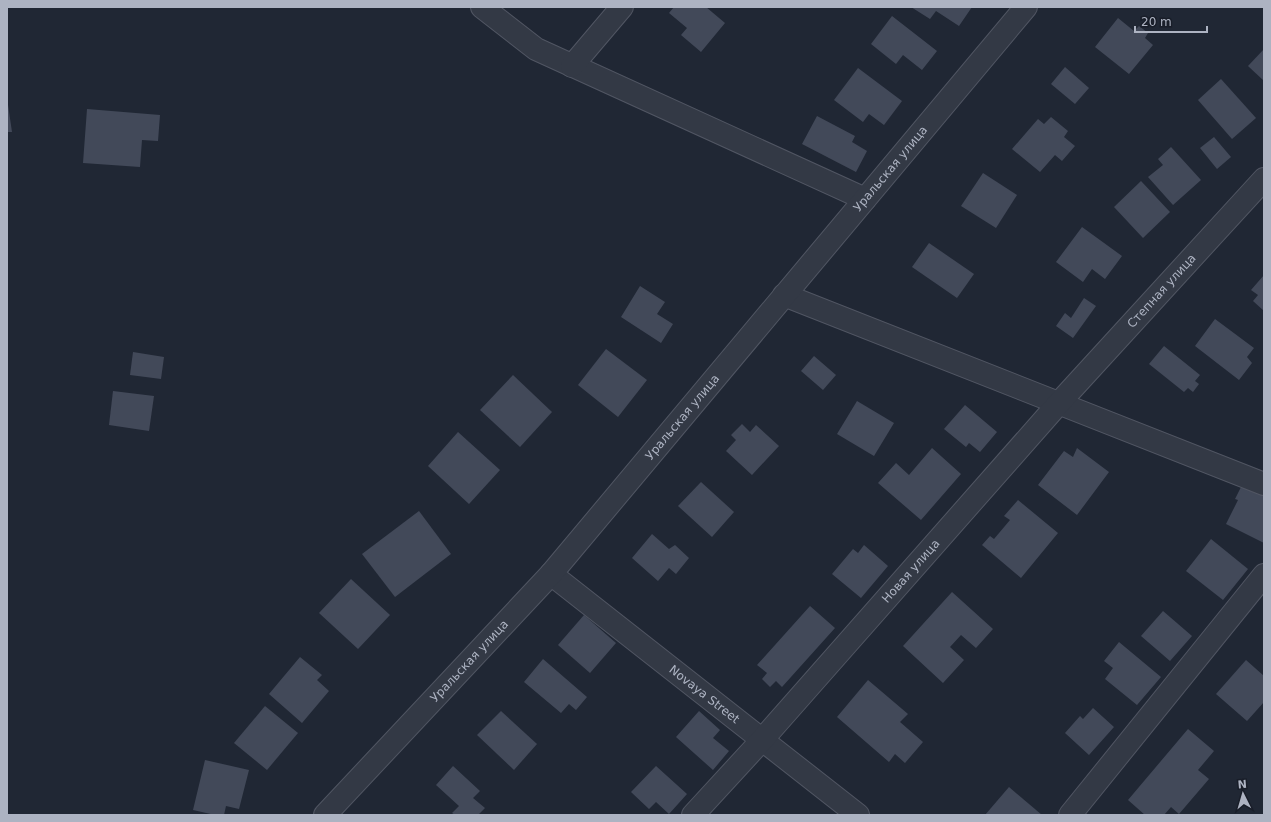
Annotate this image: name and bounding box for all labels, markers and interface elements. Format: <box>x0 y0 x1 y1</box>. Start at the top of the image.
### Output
scale bar <box>1135 8 1207 34</box>
text: 20 m <box>1141 15 1172 29</box>
street label: Уральская улица <box>851 123 930 214</box>
street label: Степная улица <box>1124 251 1199 331</box>
street label: Уральская улица <box>643 371 722 463</box>
street label: Новая улица <box>879 537 943 606</box>
street label: Уральская улица <box>427 617 511 705</box>
street label: Novaya Street <box>666 662 743 727</box>
north arrow <box>1223 774 1263 814</box>
text: N <box>1237 778 1247 791</box>

